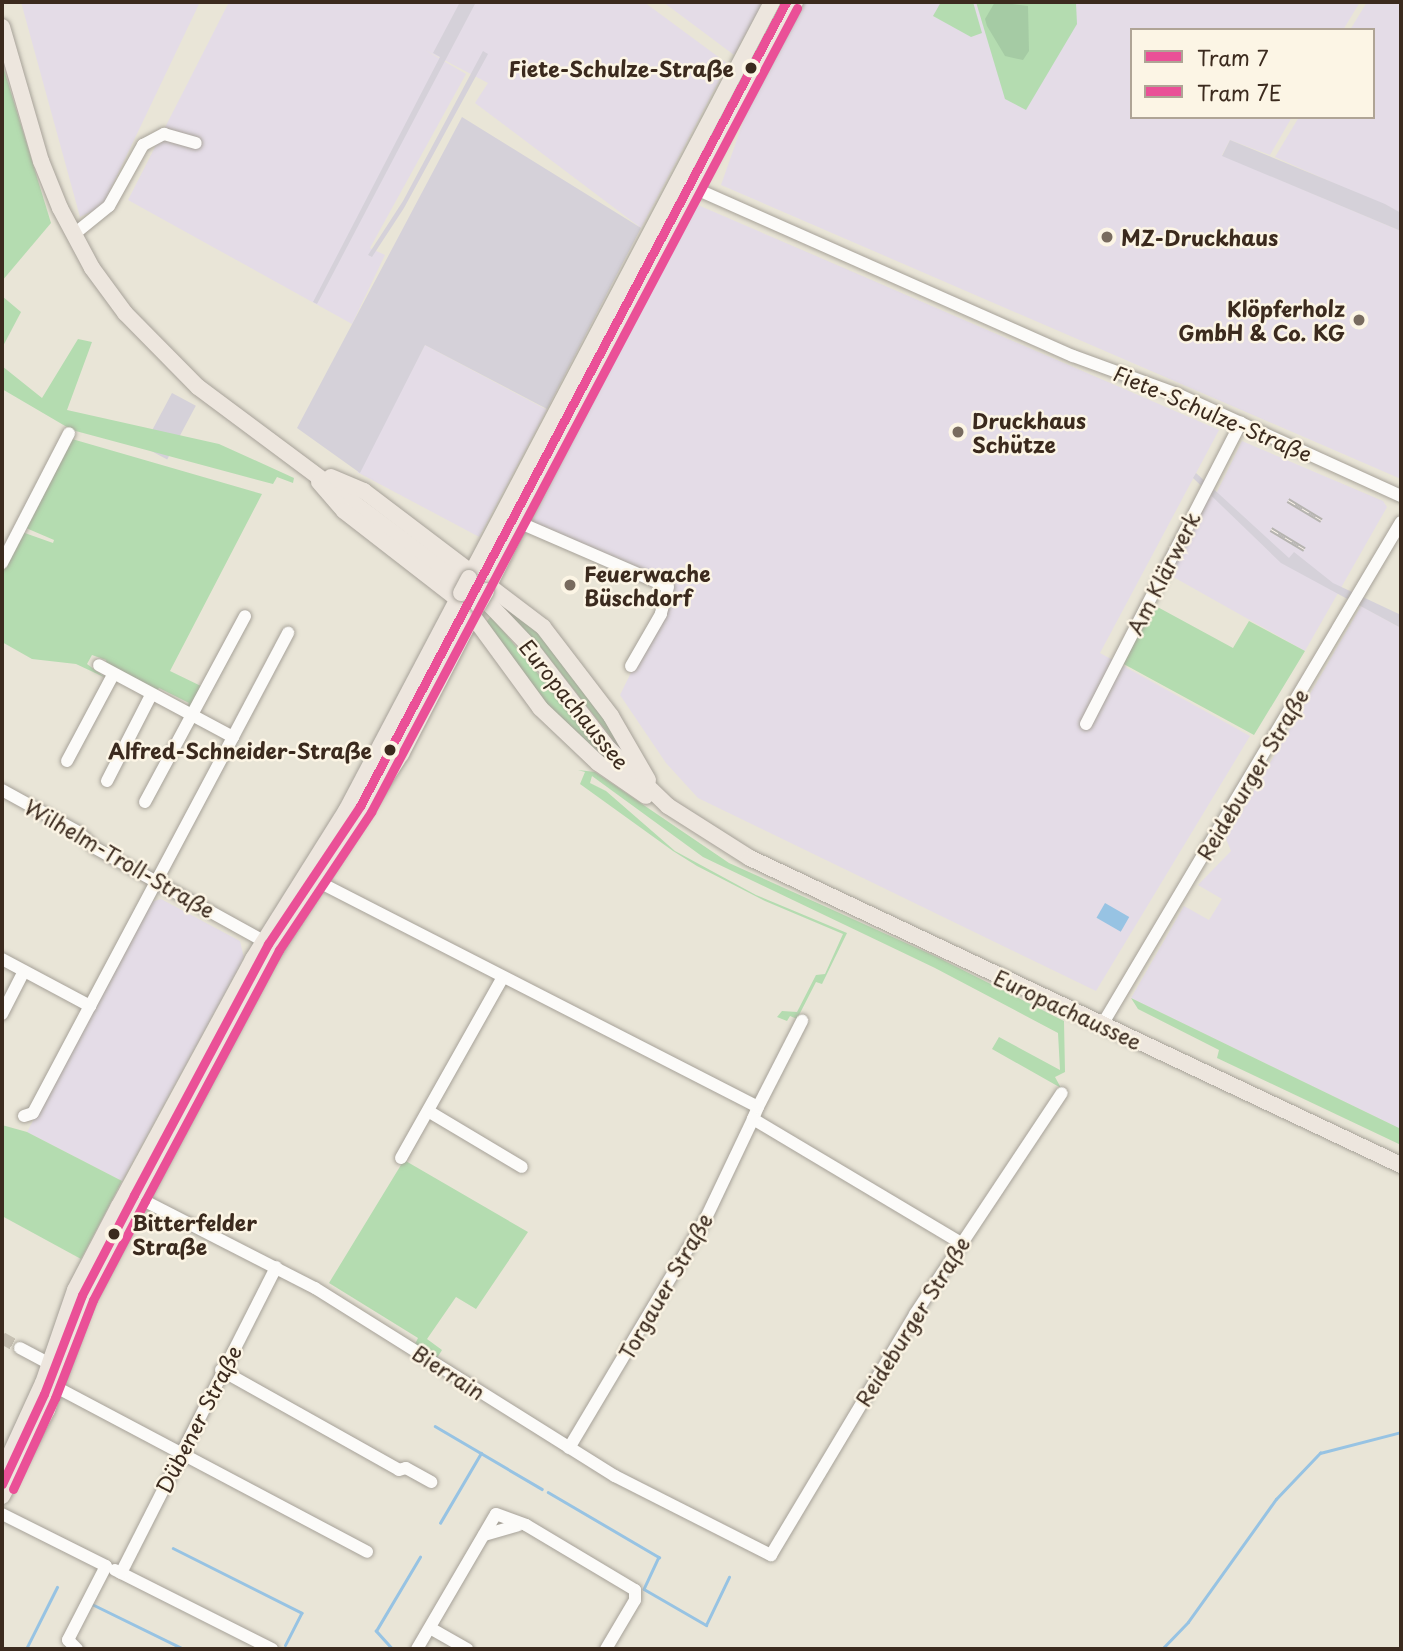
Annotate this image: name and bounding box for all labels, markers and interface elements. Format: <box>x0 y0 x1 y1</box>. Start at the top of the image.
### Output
legend <box>1130 28 1375 119</box>
text: Tram 7 <box>1197 41 1269 73</box>
place label: Fiete-Schulze-Straße <box>509 55 734 81</box>
marker: Fiete-Schulze-Straße <box>740 57 762 79</box>
text: Tram 7E <box>1197 76 1282 108</box>
place label: MZ-Druckhaus <box>1121 224 1278 250</box>
marker: MZ-Druckhaus <box>1099 229 1115 245</box>
place label: Klöpferholz GmbH & Co. KG <box>1177 295 1345 345</box>
marker: Klöpferholz GmbH & Co. KG <box>1351 312 1367 328</box>
street label: Fiete-Schulze-Straße <box>1110 360 1316 466</box>
place label: Druckhaus Schütze <box>972 407 1086 457</box>
marker: Druckhaus Schütze <box>950 424 966 440</box>
street label: Am Klärwerk <box>1121 507 1205 639</box>
place label: Feuerwache Büschdorf <box>584 560 711 610</box>
marker: Feuerwache Büschdorf <box>562 577 578 593</box>
street label: Europachaussee <box>515 634 635 774</box>
street label: Reideburger Straße <box>1191 684 1313 864</box>
place label: Alfred-Schneider-Straße <box>108 737 372 763</box>
marker: Alfred-Schneider-Straße <box>379 739 401 761</box>
street label: Wilhelm-Troll-Straße <box>21 793 219 923</box>
street label: Europachaussee <box>990 964 1146 1054</box>
street label: Torgauer Straße <box>613 1208 717 1364</box>
place label: Bitterfelder Straße <box>132 1209 257 1259</box>
marker: Bitterfelder Straße <box>103 1223 125 1245</box>
street label: Reideburger Straße <box>849 1231 975 1411</box>
street label: Bierrain <box>408 1339 490 1405</box>
street label: Dübener Straße <box>150 1340 246 1498</box>

